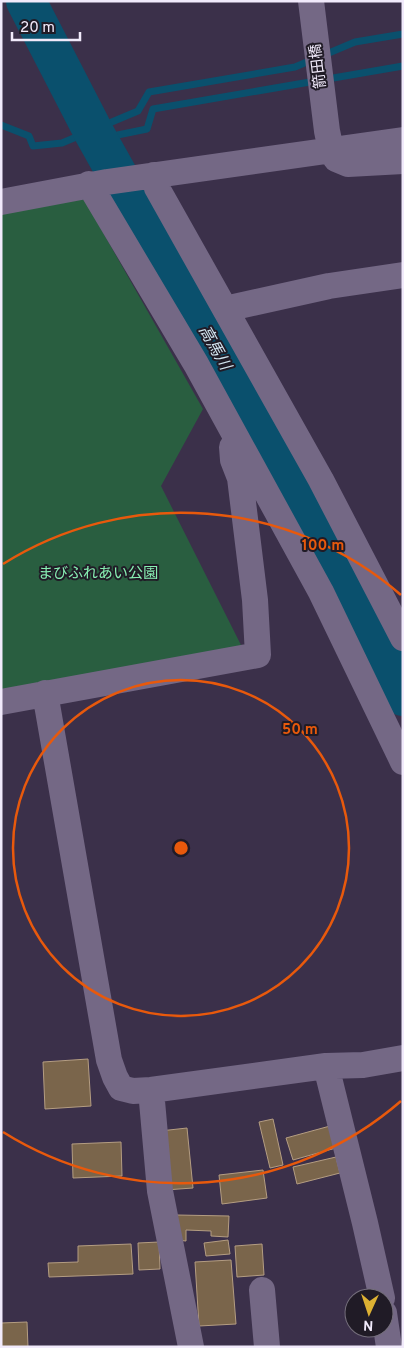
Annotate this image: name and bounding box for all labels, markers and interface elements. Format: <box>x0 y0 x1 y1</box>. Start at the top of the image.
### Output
scale bar <box>12 10 80 42</box>
text: 20 m <box>20 19 55 38</box>
street label: 箭田橋 <box>307 43 331 89</box>
water label: 高馬川 <box>194 322 235 376</box>
text: 100 m <box>302 537 344 556</box>
park label: まびふれあい公園 <box>38 565 158 584</box>
text: 50 m <box>282 721 318 740</box>
centre of rings <box>172 839 190 857</box>
north arrow <box>344 1288 394 1338</box>
text: N <box>363 1316 374 1333</box>

